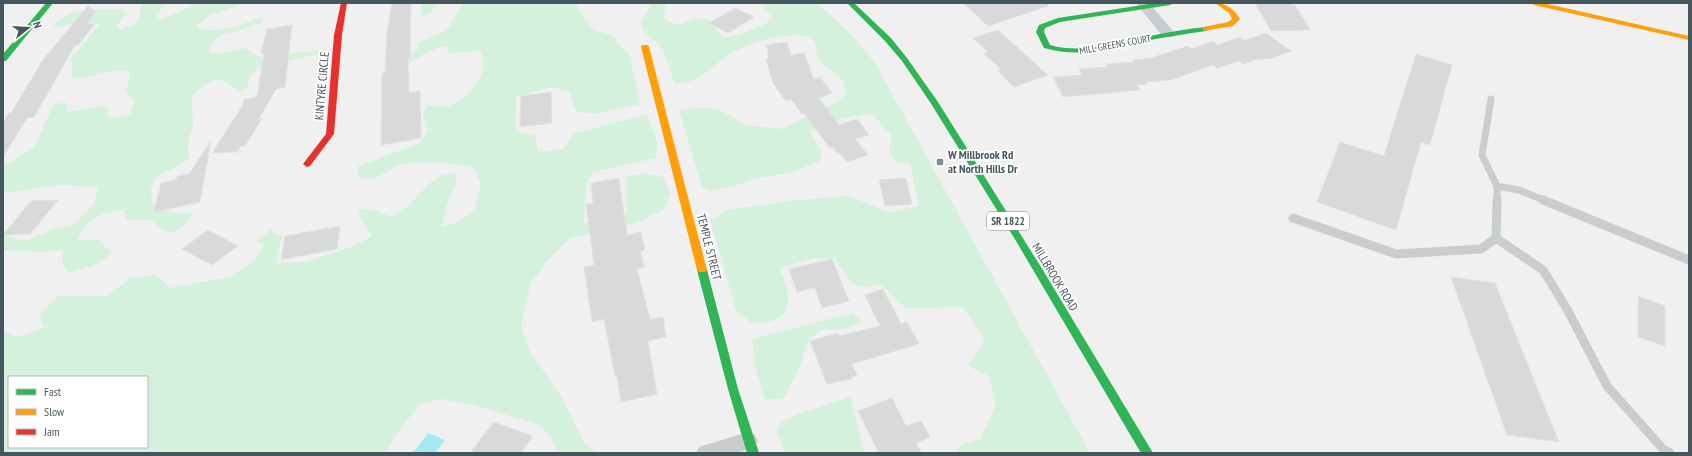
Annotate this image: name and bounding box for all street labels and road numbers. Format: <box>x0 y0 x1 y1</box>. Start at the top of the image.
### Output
street label: MILL GREENS COURT <box>1078 32 1153 57</box>
street label: KINTYRE CIRCLE <box>311 51 332 121</box>
street label: TEMPLE STREET <box>694 212 725 282</box>
road number: SR 1822 <box>987 212 1029 230</box>
street label: MILLBROOK ROAD <box>1029 240 1082 313</box>

